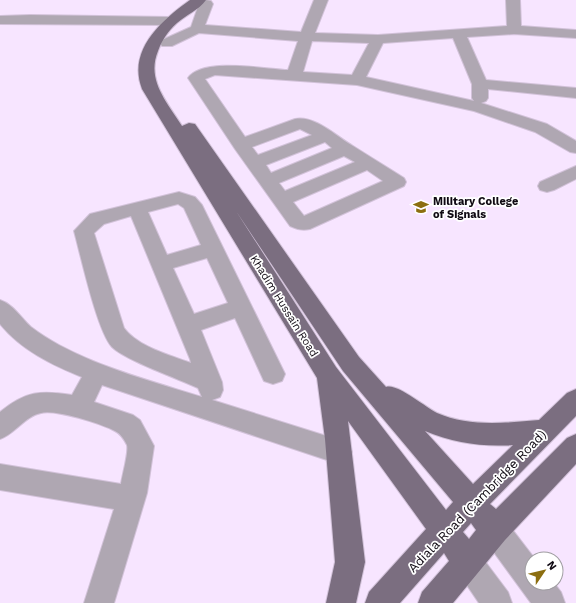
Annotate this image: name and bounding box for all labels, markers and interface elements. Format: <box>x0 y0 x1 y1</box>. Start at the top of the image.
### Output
place label: Military College of Signals <box>433 195 518 221</box>
school or university icon: Military College of Signals <box>412 198 430 216</box>
street label: Khadim Hussain Road <box>247 253 321 359</box>
street label: Adiala Road (Cambridge Road) <box>405 427 549 575</box>
north arrow <box>524 551 564 591</box>
text: N <box>544 558 559 573</box>

